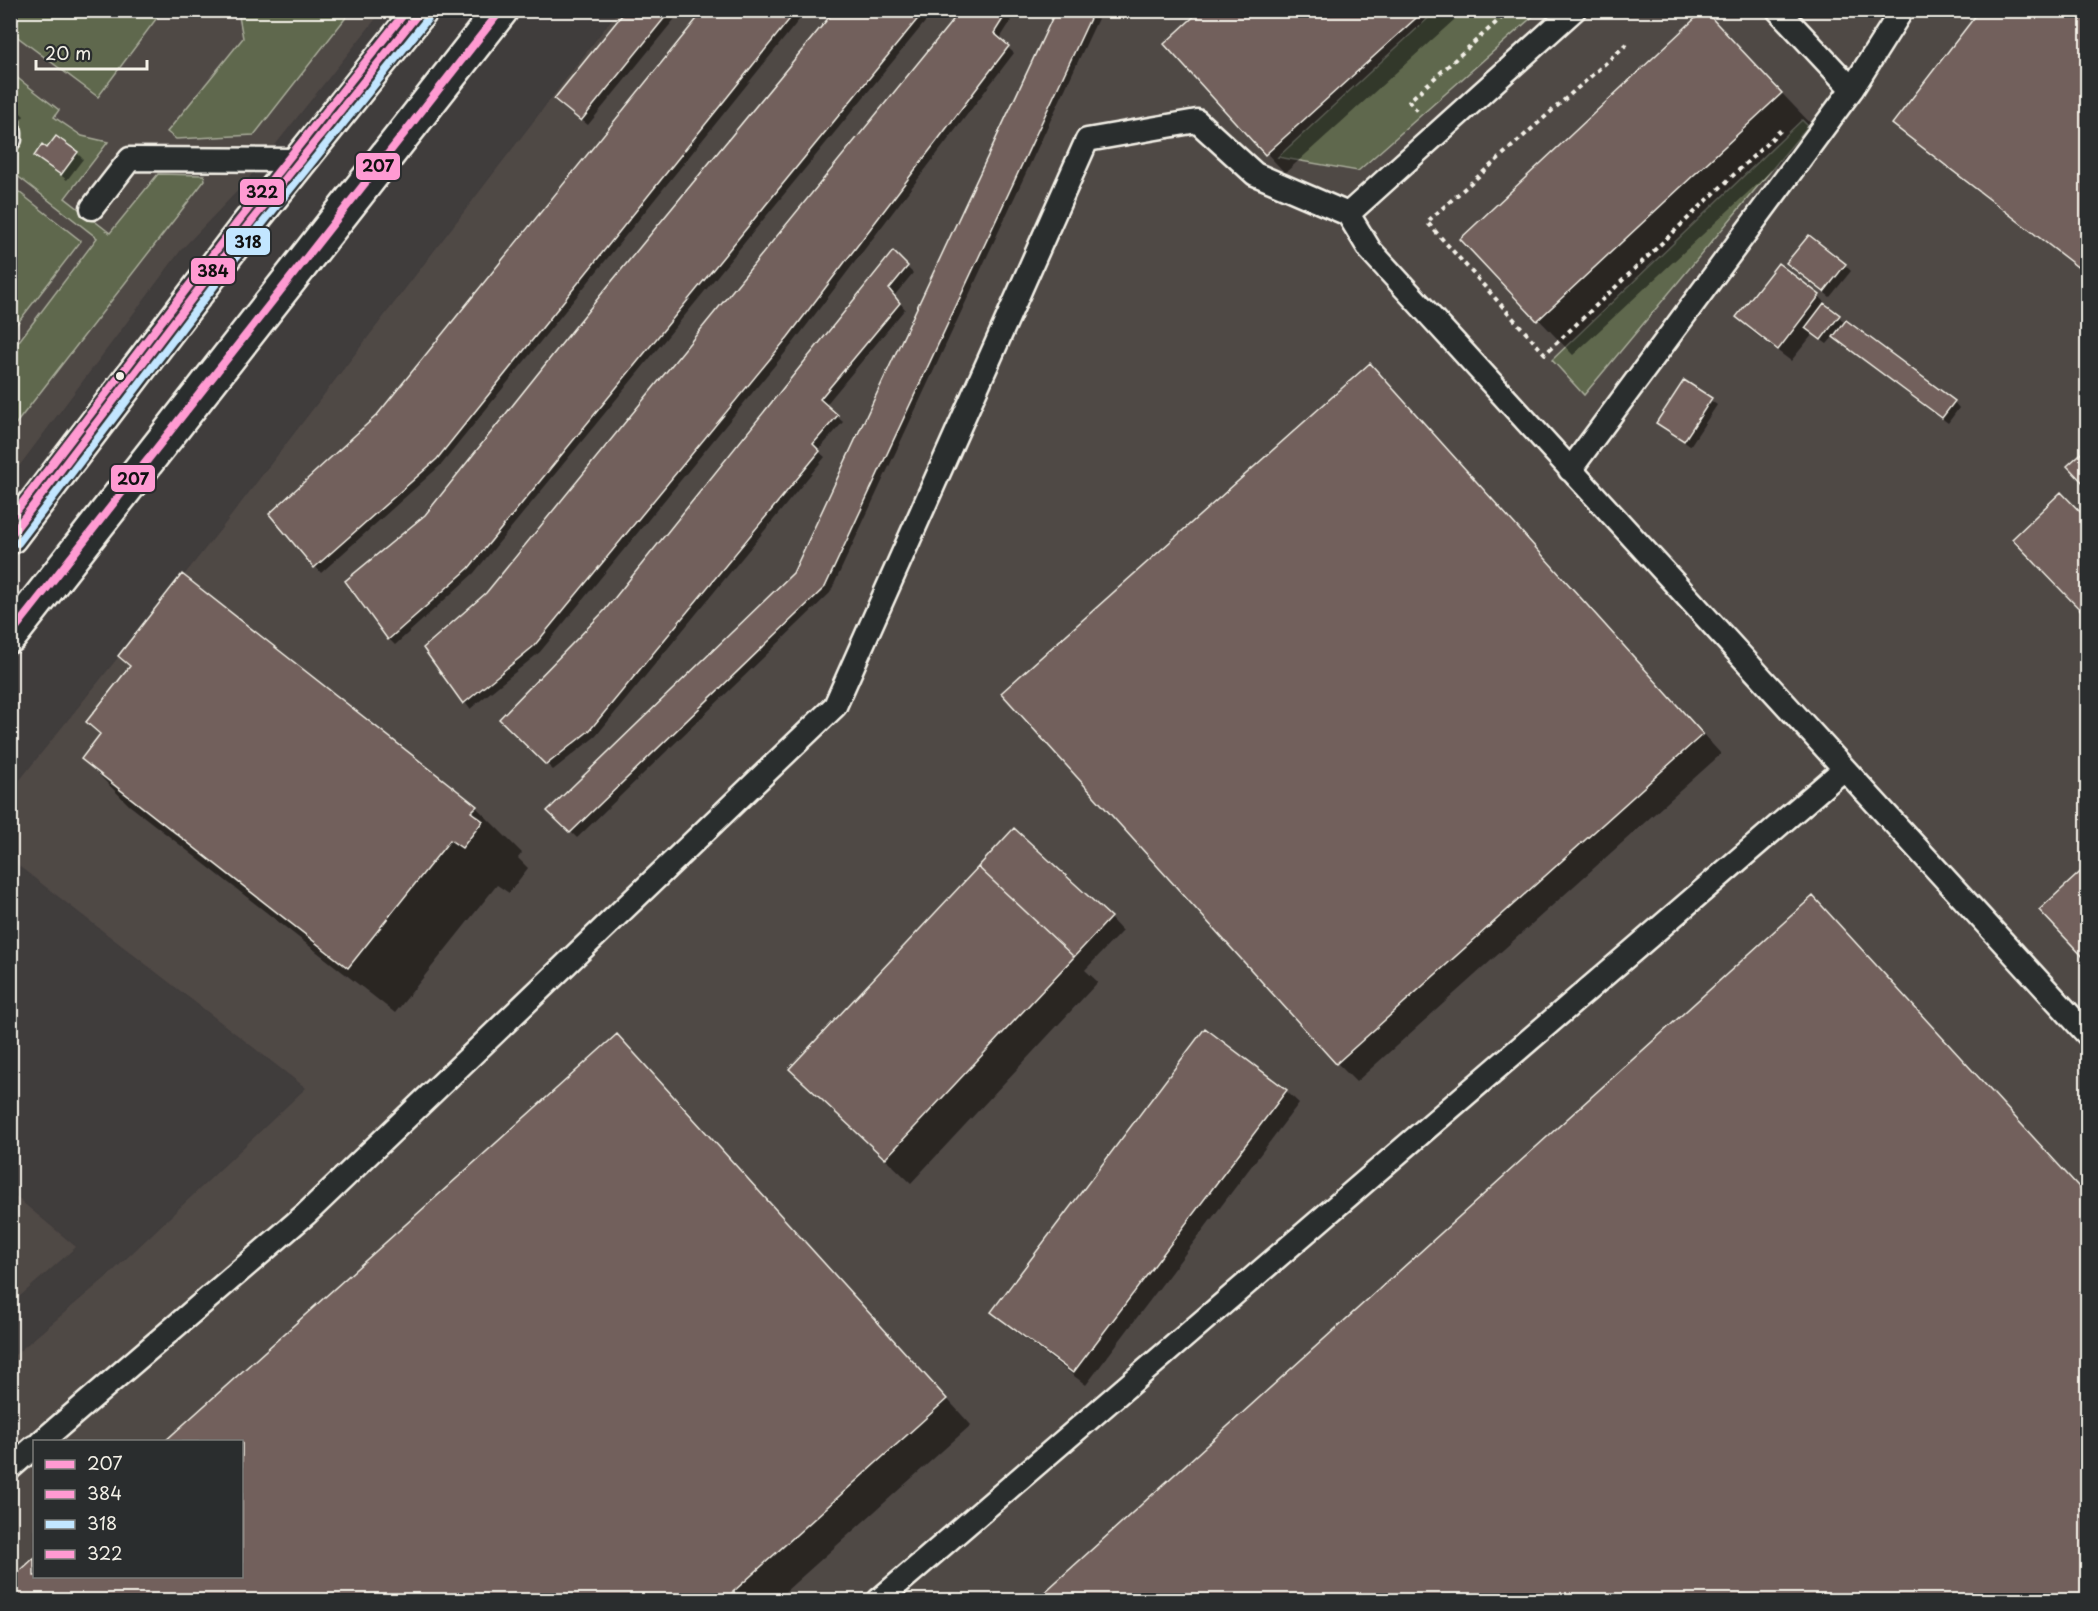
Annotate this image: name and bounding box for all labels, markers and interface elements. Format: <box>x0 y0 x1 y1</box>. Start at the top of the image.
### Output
scale bar <box>36 33 147 71</box>
text: 20 m <box>45 39 91 66</box>
line badge: 207 <box>355 152 401 181</box>
text: 207 <box>362 153 395 177</box>
line badge: 322 <box>239 178 285 206</box>
text: 322 <box>246 179 278 203</box>
line badge: 318 <box>225 227 271 256</box>
text: 318 <box>234 229 262 253</box>
line badge: 384 <box>190 257 236 285</box>
text: 384 <box>197 258 229 282</box>
unlabelled marker <box>114 370 126 382</box>
line badge: 207 <box>110 464 156 493</box>
text: 207 <box>117 466 150 490</box>
legend <box>33 1440 243 1578</box>
text: 207 <box>87 1449 122 1476</box>
text: 384 <box>87 1479 122 1506</box>
text: 318 <box>87 1509 117 1536</box>
text: 322 <box>87 1539 123 1566</box>

